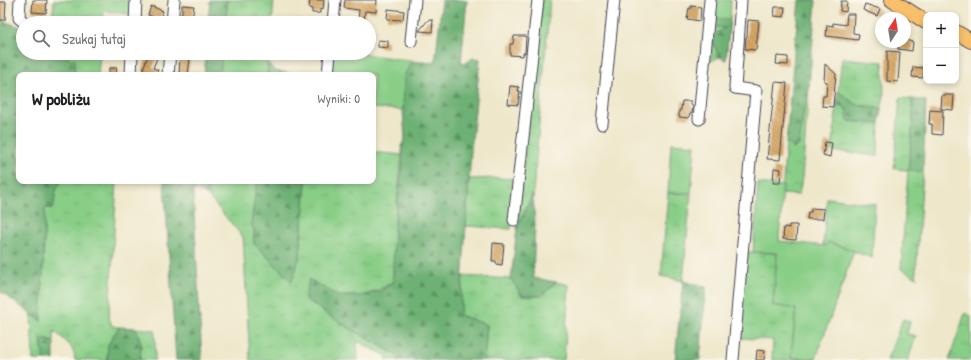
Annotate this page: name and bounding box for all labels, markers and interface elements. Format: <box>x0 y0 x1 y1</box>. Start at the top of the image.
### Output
north arrow <box>875 12 911 48</box>
map controls <box>923 12 959 84</box>
button: + <box>923 12 959 48</box>
search box <box>16 16 376 60</box>
icon: search <box>30 27 52 49</box>
text: Szukaj tutaj <box>62 28 126 49</box>
button: − <box>923 48 959 84</box>
text: W pobliżu <box>32 87 90 110</box>
text: Wyniki: 0 <box>318 89 360 107</box>

